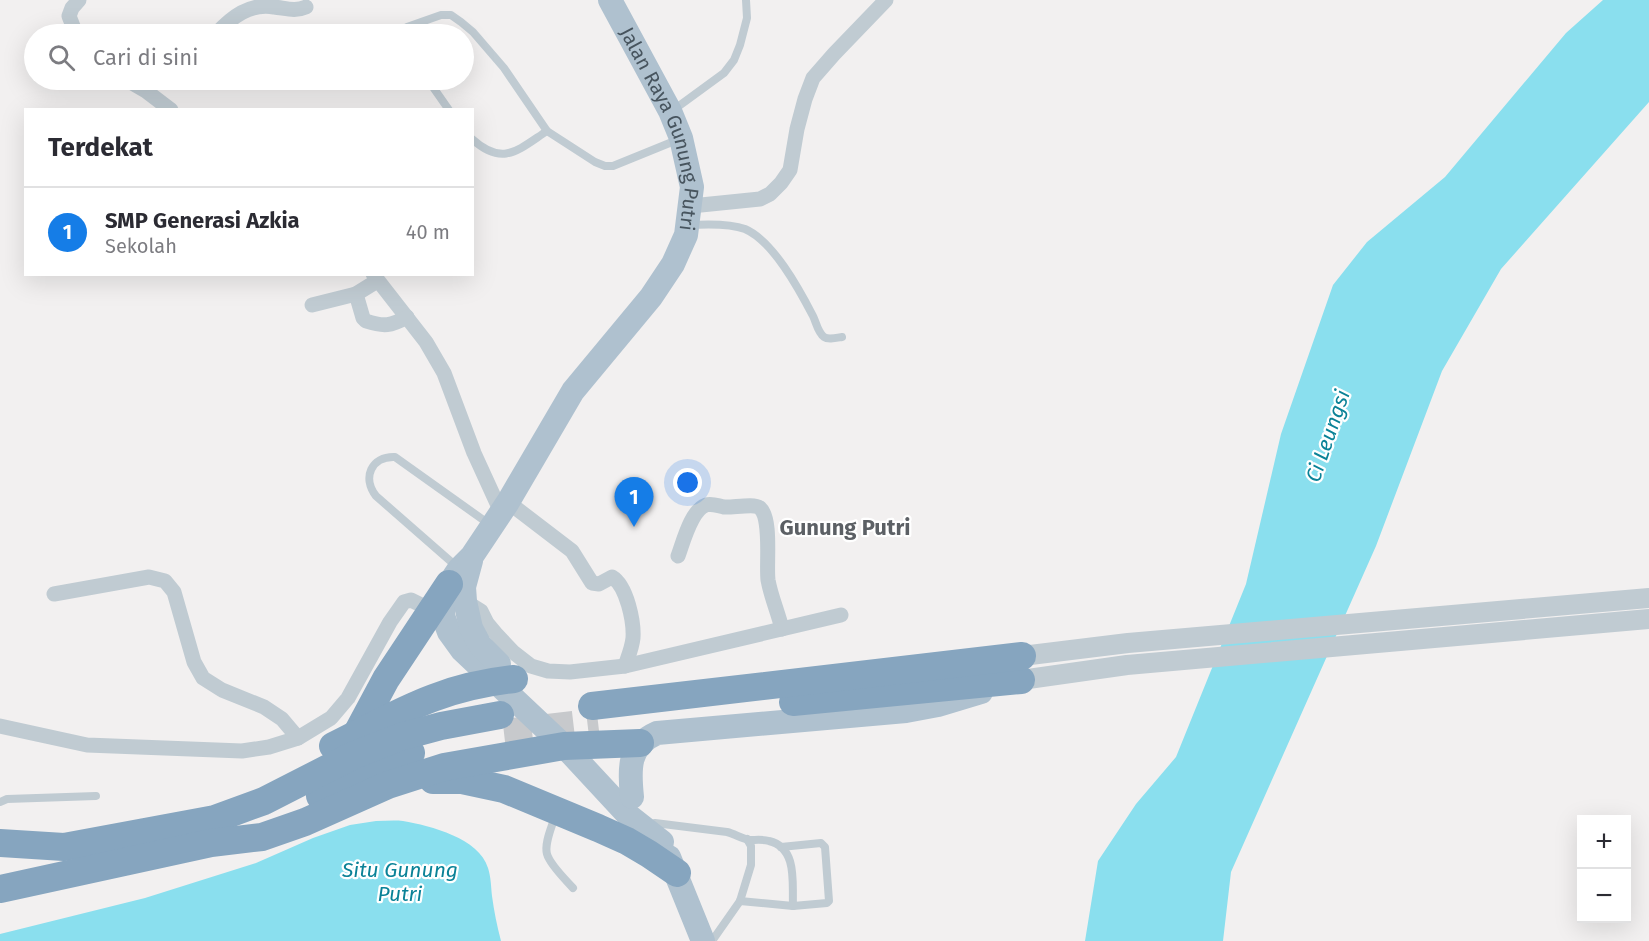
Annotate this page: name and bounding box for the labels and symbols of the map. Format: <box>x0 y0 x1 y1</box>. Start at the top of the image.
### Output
street label: Jalan Raya Gunung Putri <box>615 23 704 232</box>
water label: Ci Leungsi <box>1300 386 1356 485</box>
your location <box>673 468 702 497</box>
pin: 1 <box>614 478 654 527</box>
district label: Gunung Putri <box>780 514 910 541</box>
water label: Situ Gunung Putri <box>341 857 458 907</box>

